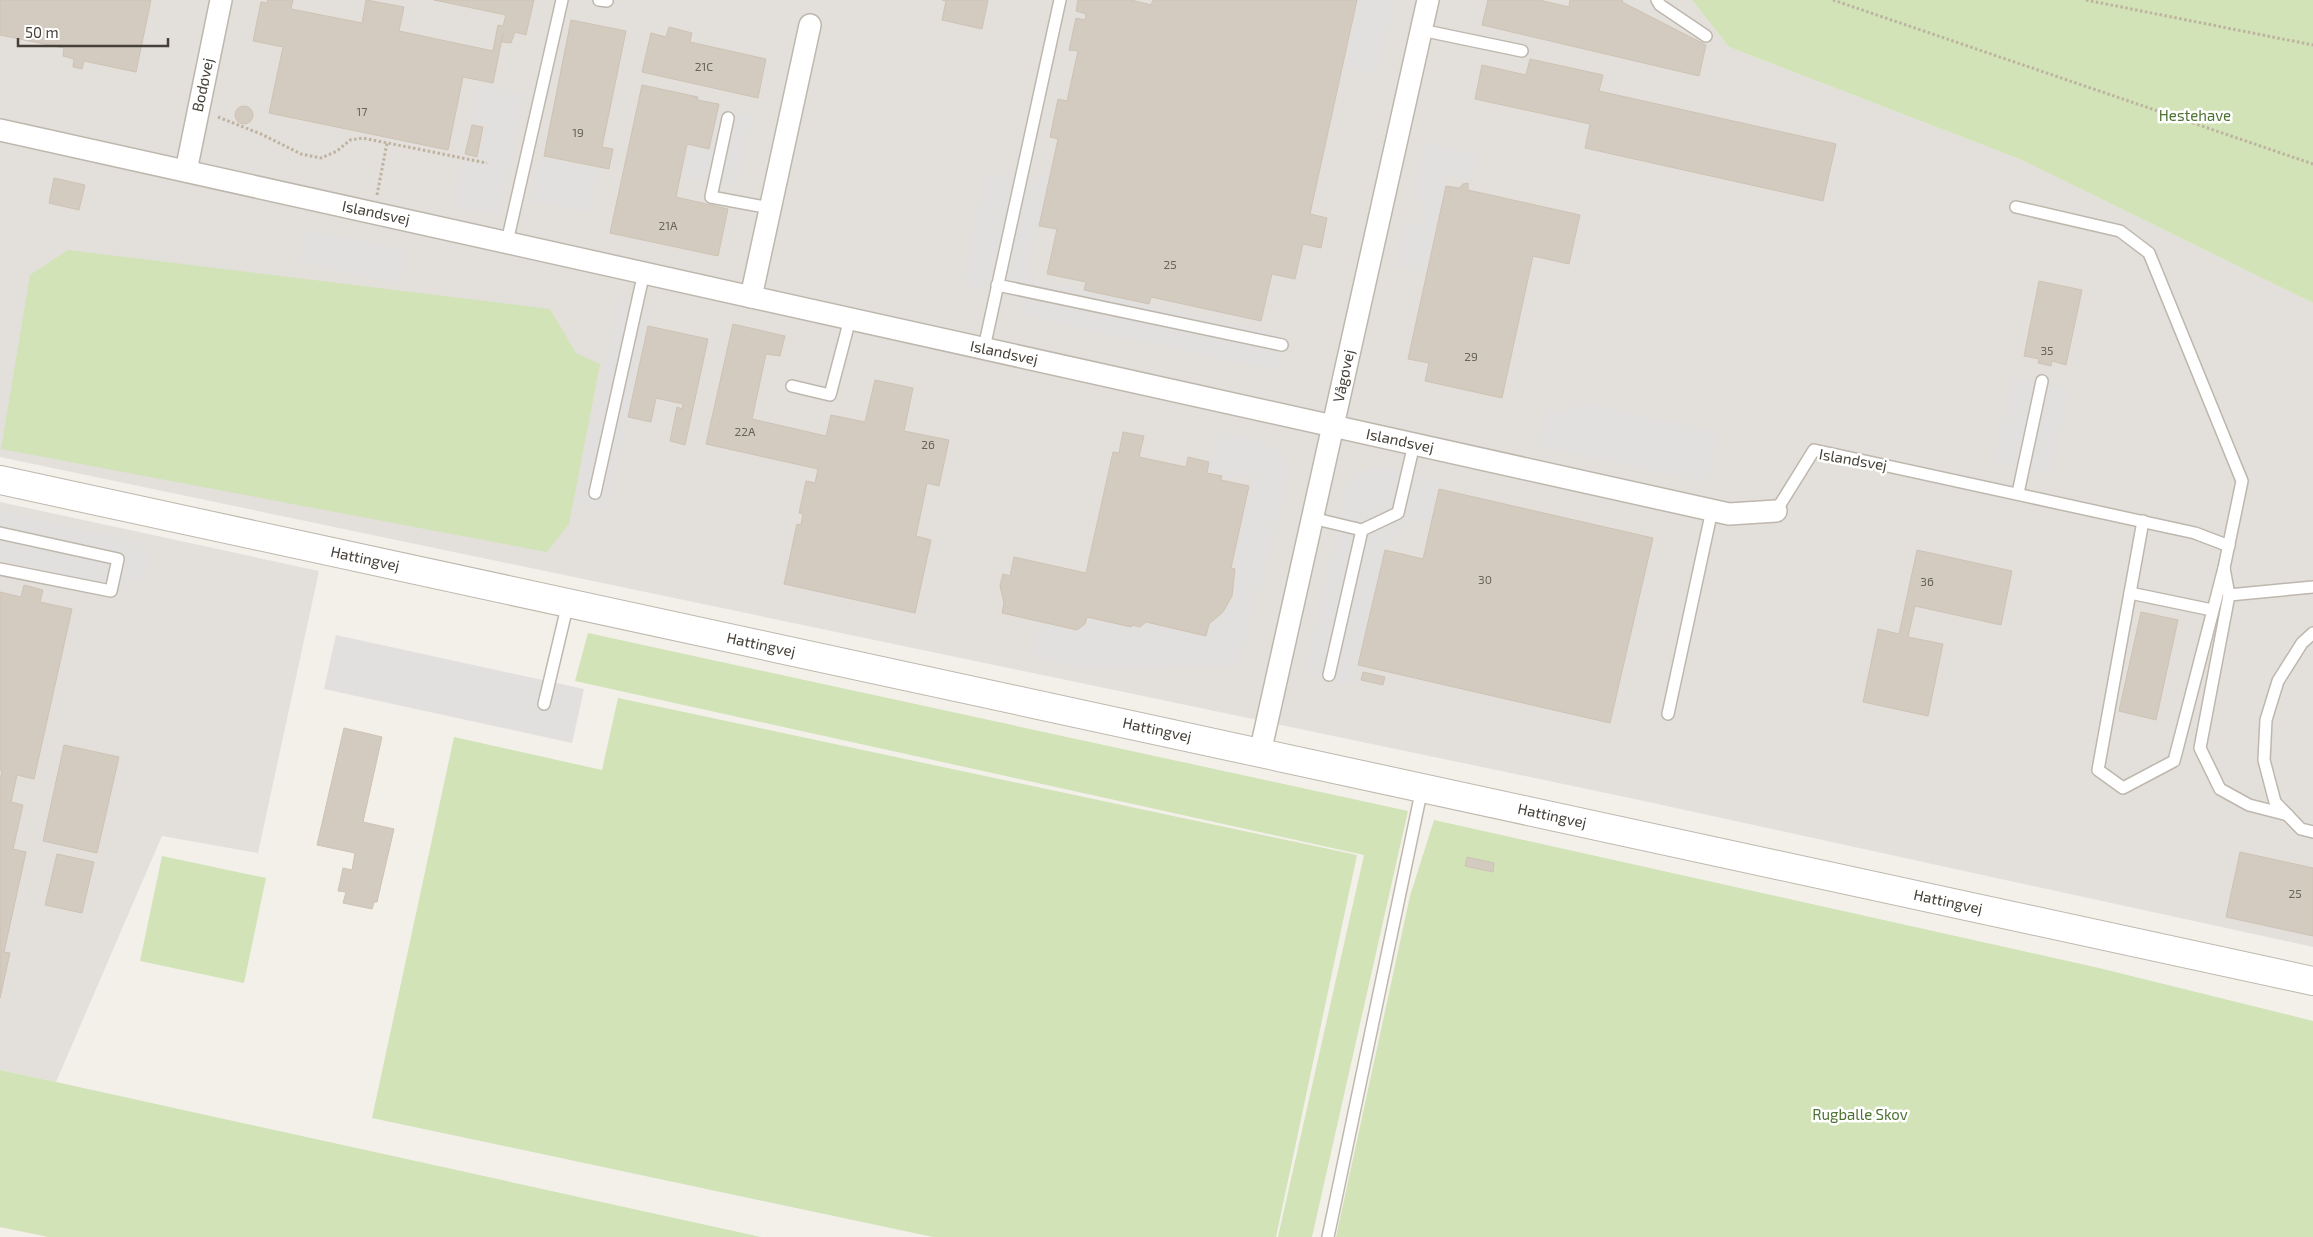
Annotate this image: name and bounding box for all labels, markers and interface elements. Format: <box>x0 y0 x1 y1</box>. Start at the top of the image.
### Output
scale bar <box>18 15 168 47</box>
text: 50 m <box>25 23 59 41</box>
street label: Bodøvej <box>188 56 217 114</box>
house number: 21C <box>695 59 713 73</box>
house number: 17 <box>357 104 367 118</box>
park label: Hestehave <box>2159 106 2231 124</box>
house number: 19 <box>572 125 584 139</box>
street label: Islandsvej <box>340 196 412 229</box>
house number: 21A <box>659 218 678 232</box>
house number: 25 <box>1163 257 1177 271</box>
street label: Islandsvej <box>968 336 1040 369</box>
house number: 35 <box>2040 343 2054 357</box>
street label: Vågøvej <box>1329 348 1358 404</box>
house number: 29 <box>1464 349 1478 363</box>
house number: 22A <box>735 424 756 438</box>
street label: Islandsvej <box>1364 424 1436 457</box>
house number: 26 <box>921 437 935 451</box>
street label: Islandsvej <box>1818 444 1889 475</box>
street label: Hattingvej <box>329 542 401 575</box>
house number: 30 <box>1478 572 1492 586</box>
house number: 36 <box>1920 574 1934 588</box>
street label: Hattingvej <box>725 628 797 661</box>
street label: Hattingvej <box>1121 713 1193 746</box>
street label: Hattingvej <box>1516 799 1588 832</box>
street label: Hattingvej <box>1912 885 1984 918</box>
house number: 25 <box>2288 886 2302 900</box>
park label: Rugballe Skov <box>1812 1105 1908 1123</box>

